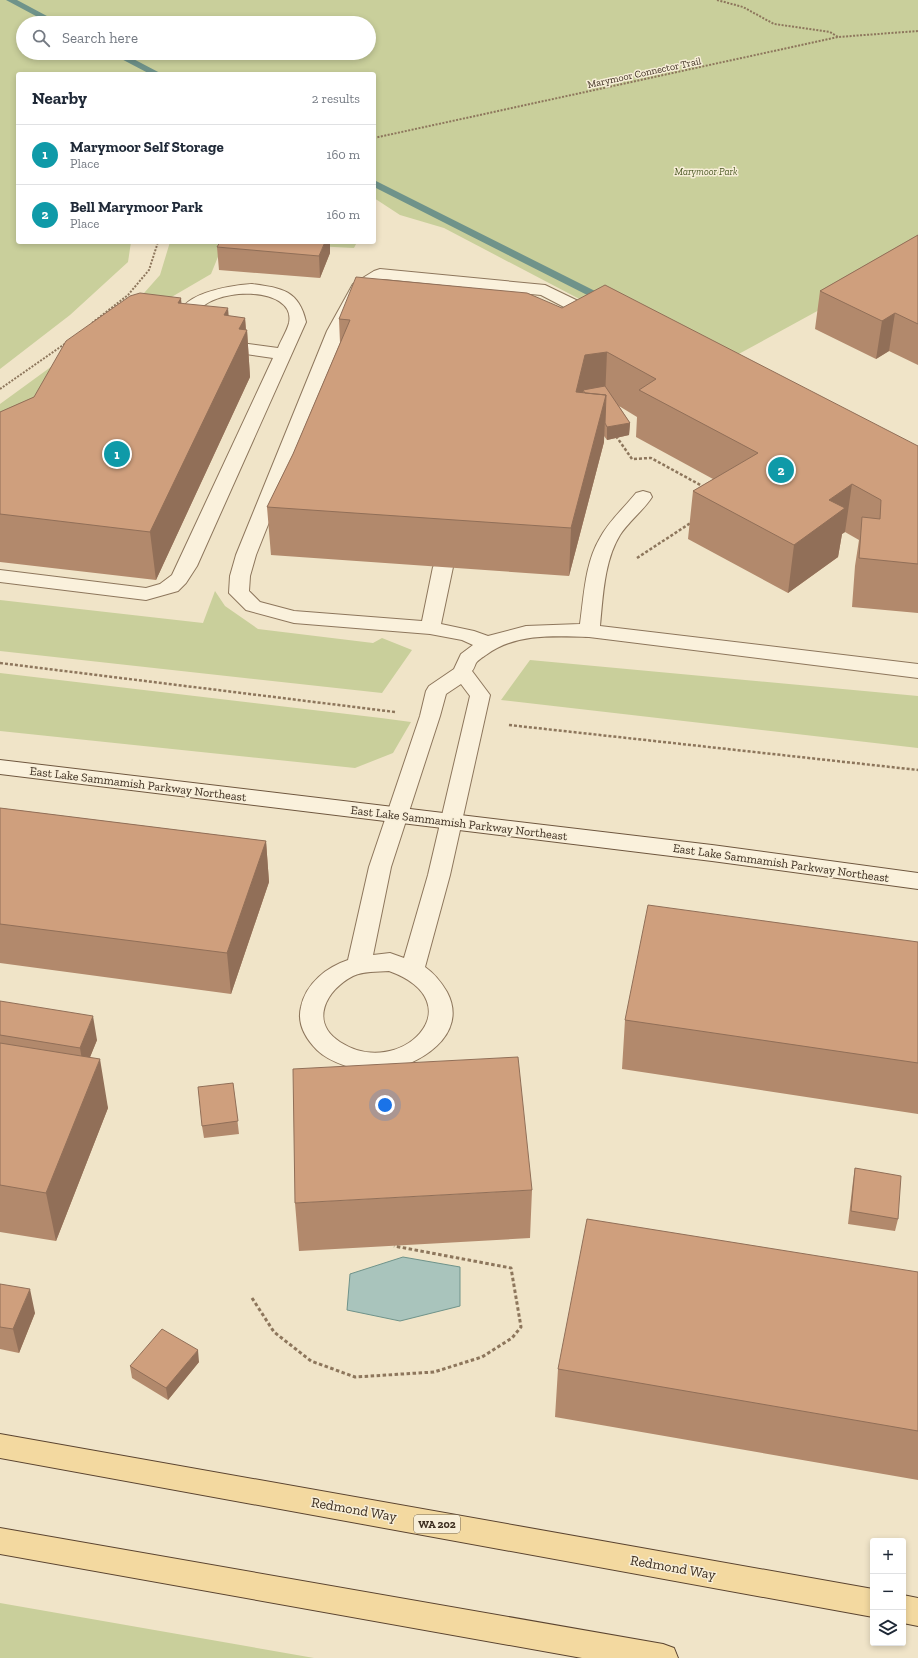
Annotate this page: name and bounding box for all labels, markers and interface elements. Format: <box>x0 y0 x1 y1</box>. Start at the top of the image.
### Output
search box <box>16 16 376 60</box>
icon: search <box>30 27 52 49</box>
text: Search here <box>62 29 138 47</box>
street label: Marymoor Connector Trail <box>586 55 702 91</box>
text: Nearby <box>32 88 87 108</box>
text: 2 results <box>312 91 360 106</box>
text: Marymoor Self Storage <box>70 138 224 156</box>
text: 1 <box>42 147 48 162</box>
text: 160 m <box>326 147 360 162</box>
text: Place <box>70 156 99 171</box>
park label: Marymoor Park <box>675 166 738 178</box>
text: Bell Marymoor Park <box>70 198 203 216</box>
text: 2 <box>42 207 48 222</box>
text: 160 m <box>326 207 360 222</box>
text: Place <box>70 216 99 231</box>
pin: 1 <box>104 439 130 469</box>
pin: 2 <box>768 455 794 485</box>
street label: East Lake Sammamish Parkway Northeast <box>29 764 248 804</box>
street label: East Lake Sammamish Parkway Northeast <box>350 803 569 843</box>
street label: East Lake Sammamish Parkway Northeast <box>672 841 891 885</box>
your location <box>375 1095 395 1115</box>
street label: Redmond Way <box>310 1494 399 1526</box>
road number: WA 202 <box>414 1515 460 1533</box>
map controls <box>870 1538 906 1646</box>
button: + <box>870 1538 906 1574</box>
street label: Redmond Way <box>629 1552 718 1584</box>
button: − <box>870 1574 906 1610</box>
button: layers <box>870 1610 906 1646</box>

